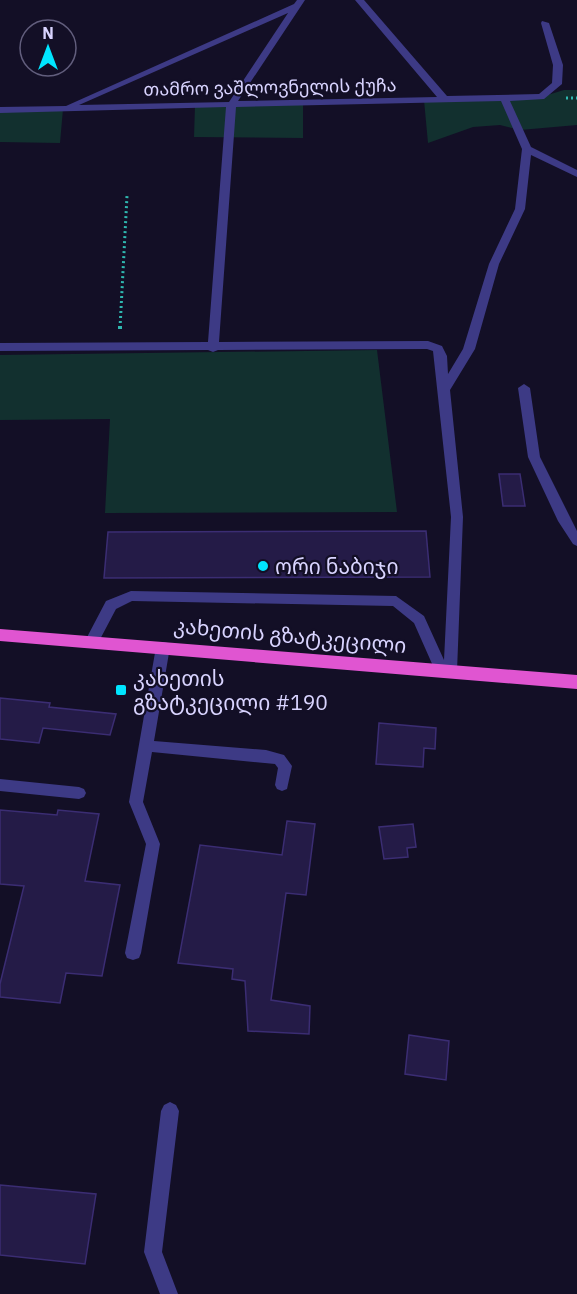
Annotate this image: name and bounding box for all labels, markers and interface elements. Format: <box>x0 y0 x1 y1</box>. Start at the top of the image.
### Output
north arrow <box>18 18 78 78</box>
text: N <box>42 23 54 43</box>
street label: თამრო ვაშლოვნელის ქუჩა <box>143 73 397 101</box>
place label: ორი ნაბიჯი <box>275 552 399 580</box>
marker: ორი ნაბიჯი <box>256 559 270 573</box>
street label: კახეთის გზატკეცილი <box>172 611 408 659</box>
place label: კახეთის გზატკეცილი #190 <box>133 664 328 716</box>
marker: კახეთის გზატკეცილი #190 <box>114 683 128 697</box>

